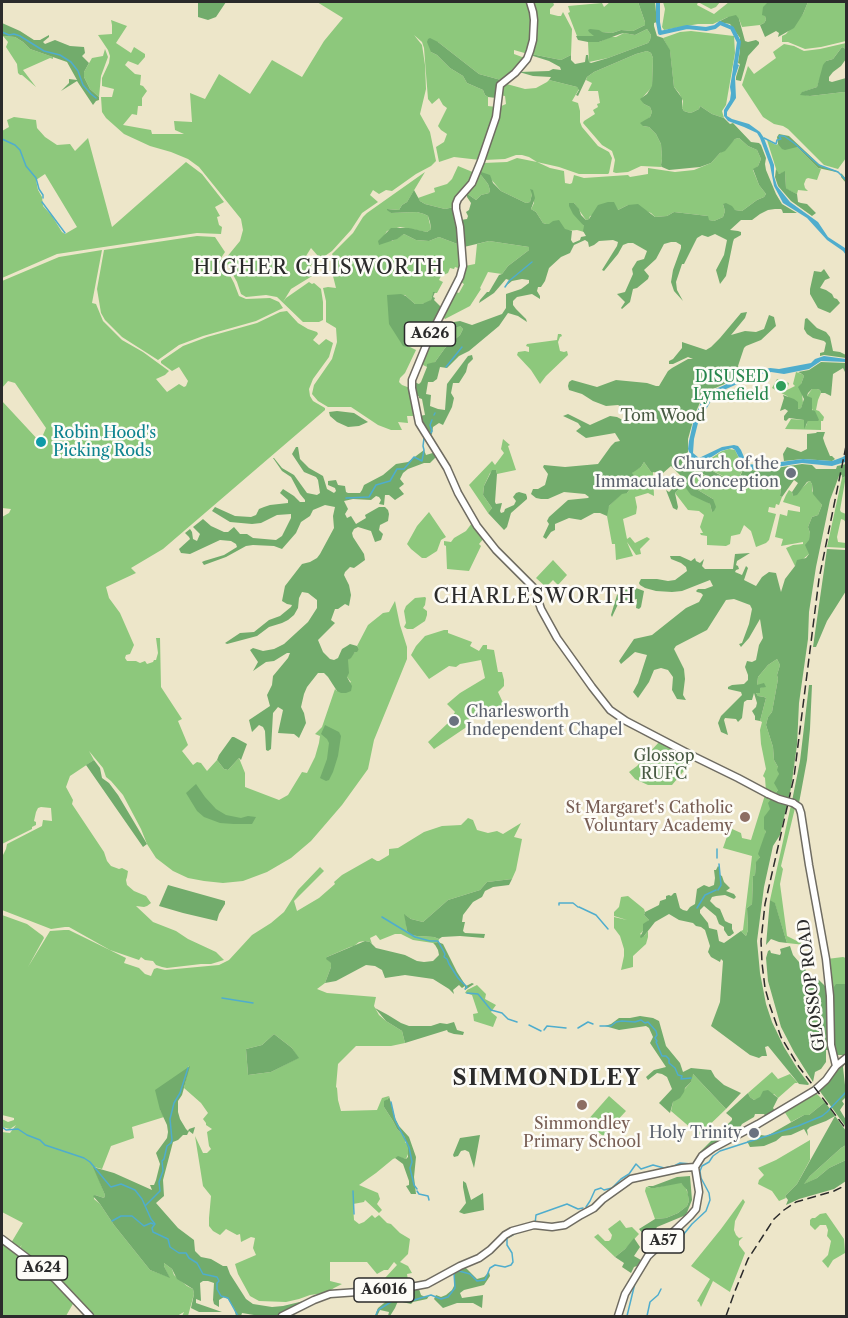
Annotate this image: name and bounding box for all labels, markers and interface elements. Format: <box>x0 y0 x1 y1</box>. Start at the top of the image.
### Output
district label: HIGHER CHISWORTH <box>193 256 445 280</box>
road number: A626 <box>404 322 456 346</box>
place label: DISUSED Lymefield <box>693 367 769 405</box>
marker: DISUSED Lymefield <box>774 379 788 393</box>
park label: Tom Wood <box>621 406 705 426</box>
place label: Robin Hood's Picking Rods <box>53 423 156 461</box>
marker: Robin Hood's Picking Rods <box>34 435 48 449</box>
place label: Church of the Immaculate Conception <box>595 454 779 492</box>
marker: Church of the Immaculate Conception <box>784 466 798 480</box>
district label: CHARLESWORTH <box>434 585 636 609</box>
place label: Charlesworth Independent Chapel <box>466 702 623 740</box>
marker: Charlesworth Independent Chapel <box>447 714 461 728</box>
park label: Glossop RUFC <box>633 746 695 784</box>
place label: St Margaret's Catholic Voluntary Academy <box>566 798 733 836</box>
marker: St Margaret's Catholic Voluntary Academy <box>738 810 752 824</box>
street label: GLOSSOP ROAD <box>794 918 830 1052</box>
district label: SIMMONDLEY <box>453 1066 641 1092</box>
marker: Simmondley Primary School <box>575 1098 589 1112</box>
place label: Simmondley Primary School <box>523 1114 641 1152</box>
place label: Holy Trinity <box>649 1123 742 1143</box>
marker: Holy Trinity <box>747 1126 761 1140</box>
road number: A57 <box>642 1229 684 1253</box>
road number: A624 <box>16 1256 68 1280</box>
road number: A6016 <box>354 1278 414 1302</box>

